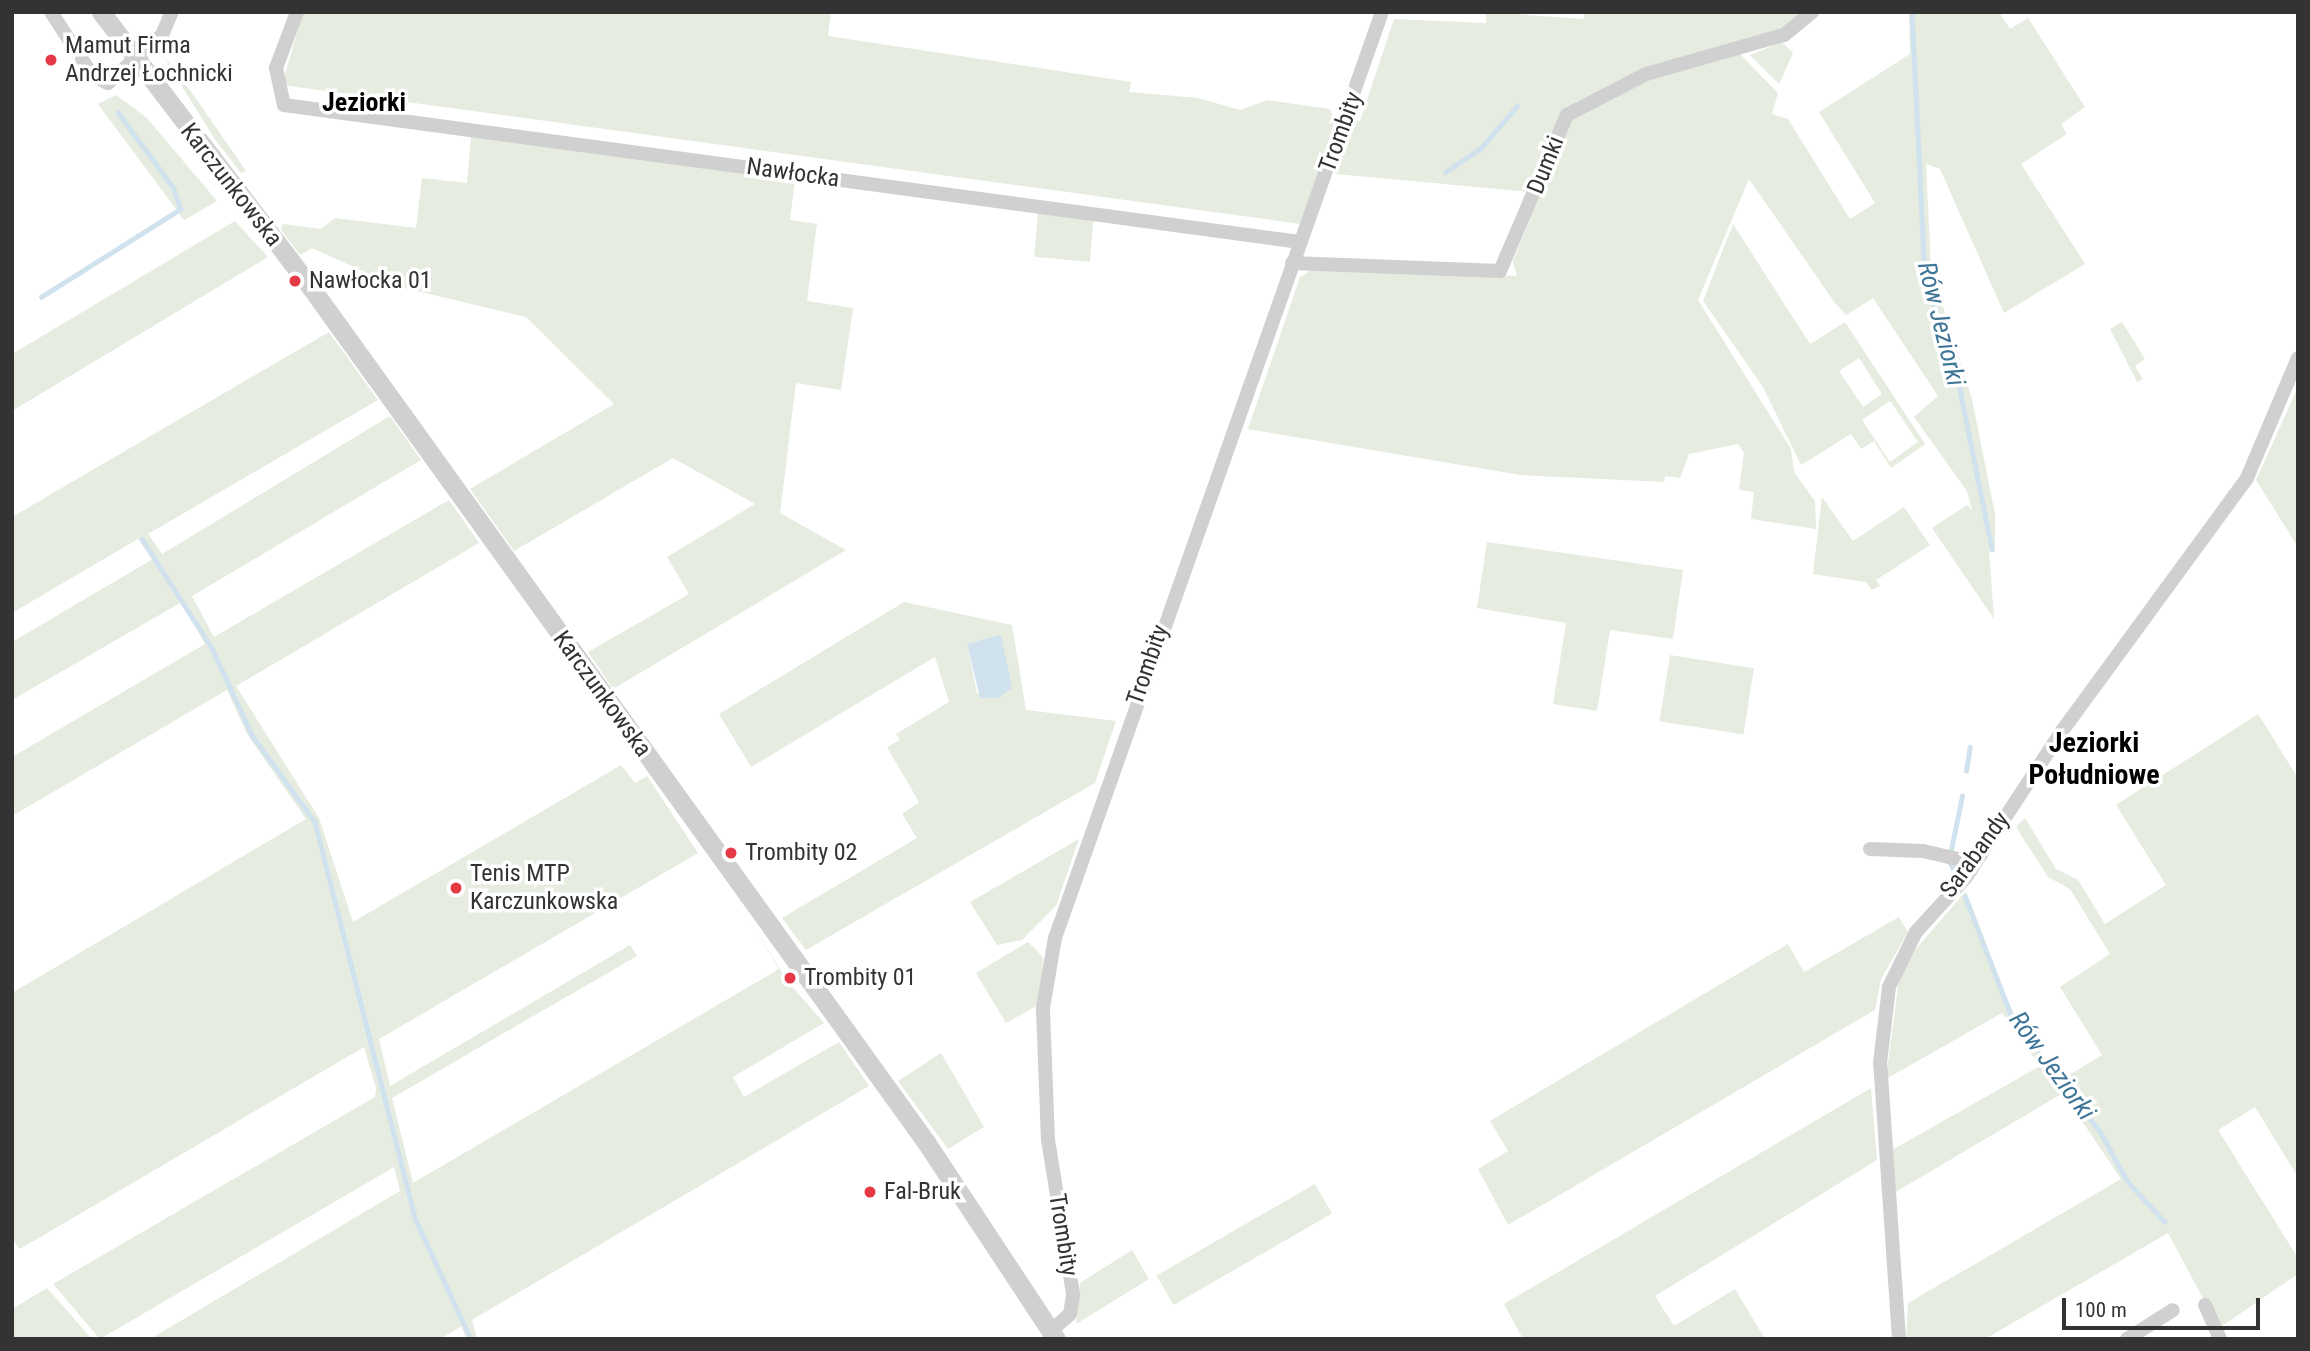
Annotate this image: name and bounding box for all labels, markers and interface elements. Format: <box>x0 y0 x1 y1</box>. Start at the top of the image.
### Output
place label: Mamut Firma Andrzej Łochnicki <box>65 32 233 88</box>
marker: Mamut Firma Andrzej Łochnicki <box>43 52 59 68</box>
district label: Jeziorki <box>322 87 406 119</box>
street label: Trombity <box>1313 88 1369 176</box>
street label: Karczunkowska <box>174 118 288 252</box>
street label: Dumki <box>1521 132 1571 198</box>
street label: Nawłocka <box>745 152 841 194</box>
water label: Rów Jeziorki <box>1911 259 1971 389</box>
place label: Nawłocka 01 <box>309 267 432 295</box>
marker: Nawłocka 01 <box>287 273 303 289</box>
street label: Trombity <box>1121 621 1175 709</box>
street label: Karczunkowska <box>547 626 657 762</box>
district label: Jeziorki Południowe <box>2028 726 2160 792</box>
street label: Sarabandy <box>1934 806 2016 904</box>
place label: Trombity 02 <box>745 839 857 867</box>
marker: Trombity 02 <box>723 845 739 861</box>
place label: Tenis MTP Karczunkowska <box>470 860 618 916</box>
marker: Tenis MTP Karczunkowska <box>448 880 464 896</box>
place label: Trombity 01 <box>804 964 916 992</box>
marker: Trombity 01 <box>782 970 798 986</box>
water label: Rów Jeziorki <box>2002 1006 2102 1126</box>
place label: Fal-Bruk <box>884 1178 961 1206</box>
marker: Fal-Bruk <box>862 1184 878 1200</box>
street label: Trombity <box>1042 1192 1084 1278</box>
scale bar <box>2065 1284 2263 1328</box>
text: 100 m <box>2075 1298 2127 1322</box>

